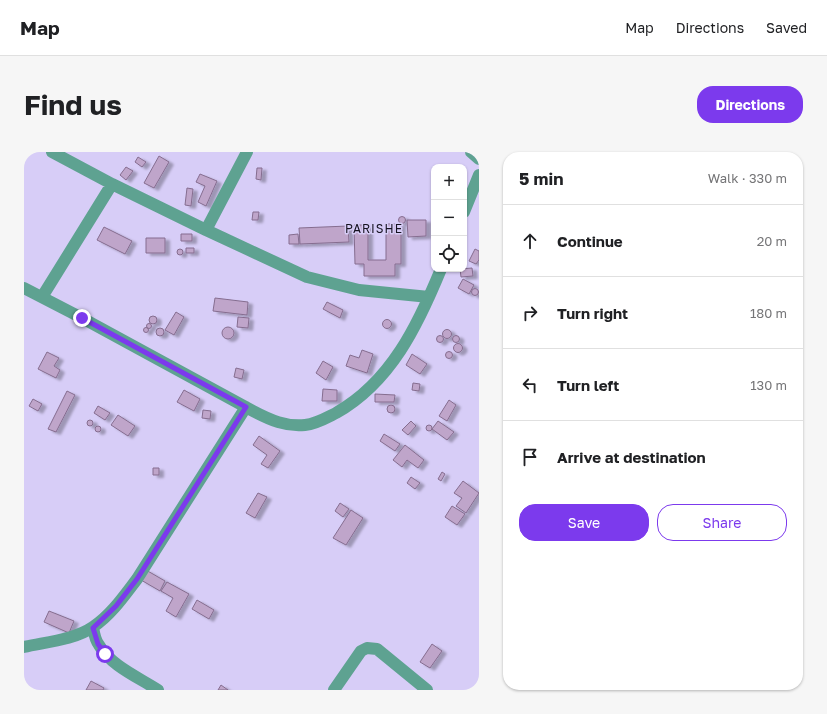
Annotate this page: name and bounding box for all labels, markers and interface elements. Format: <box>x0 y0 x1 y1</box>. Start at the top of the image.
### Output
text: Map <box>20 16 60 39</box>
text: Map <box>625 19 654 36</box>
text: Directions <box>676 19 744 36</box>
text: Saved <box>766 19 807 36</box>
button: Directions <box>697 86 803 123</box>
text: Find us <box>24 88 122 121</box>
map controls <box>431 164 467 272</box>
button: + <box>431 164 467 200</box>
text: 5 min <box>519 168 563 189</box>
text: Walk · 330 m <box>708 170 787 186</box>
button: − <box>431 200 467 236</box>
district label: PARISHE <box>345 221 403 236</box>
icon: ahead <box>519 230 541 252</box>
text: Continue <box>557 232 623 250</box>
text: 20 m <box>757 233 787 249</box>
button: locate <box>431 236 467 272</box>
icon: right <box>519 302 541 324</box>
text: Turn right <box>557 304 628 322</box>
text: 180 m <box>750 305 787 321</box>
route end <box>73 309 91 327</box>
icon: left <box>519 374 541 396</box>
text: Turn left <box>557 376 619 394</box>
text: 130 m <box>750 377 787 393</box>
icon: arrive <box>519 446 541 468</box>
text: Arrive at destination <box>557 448 706 466</box>
button: Save <box>519 504 649 541</box>
button: Share <box>657 504 787 541</box>
route start <box>96 645 114 663</box>

